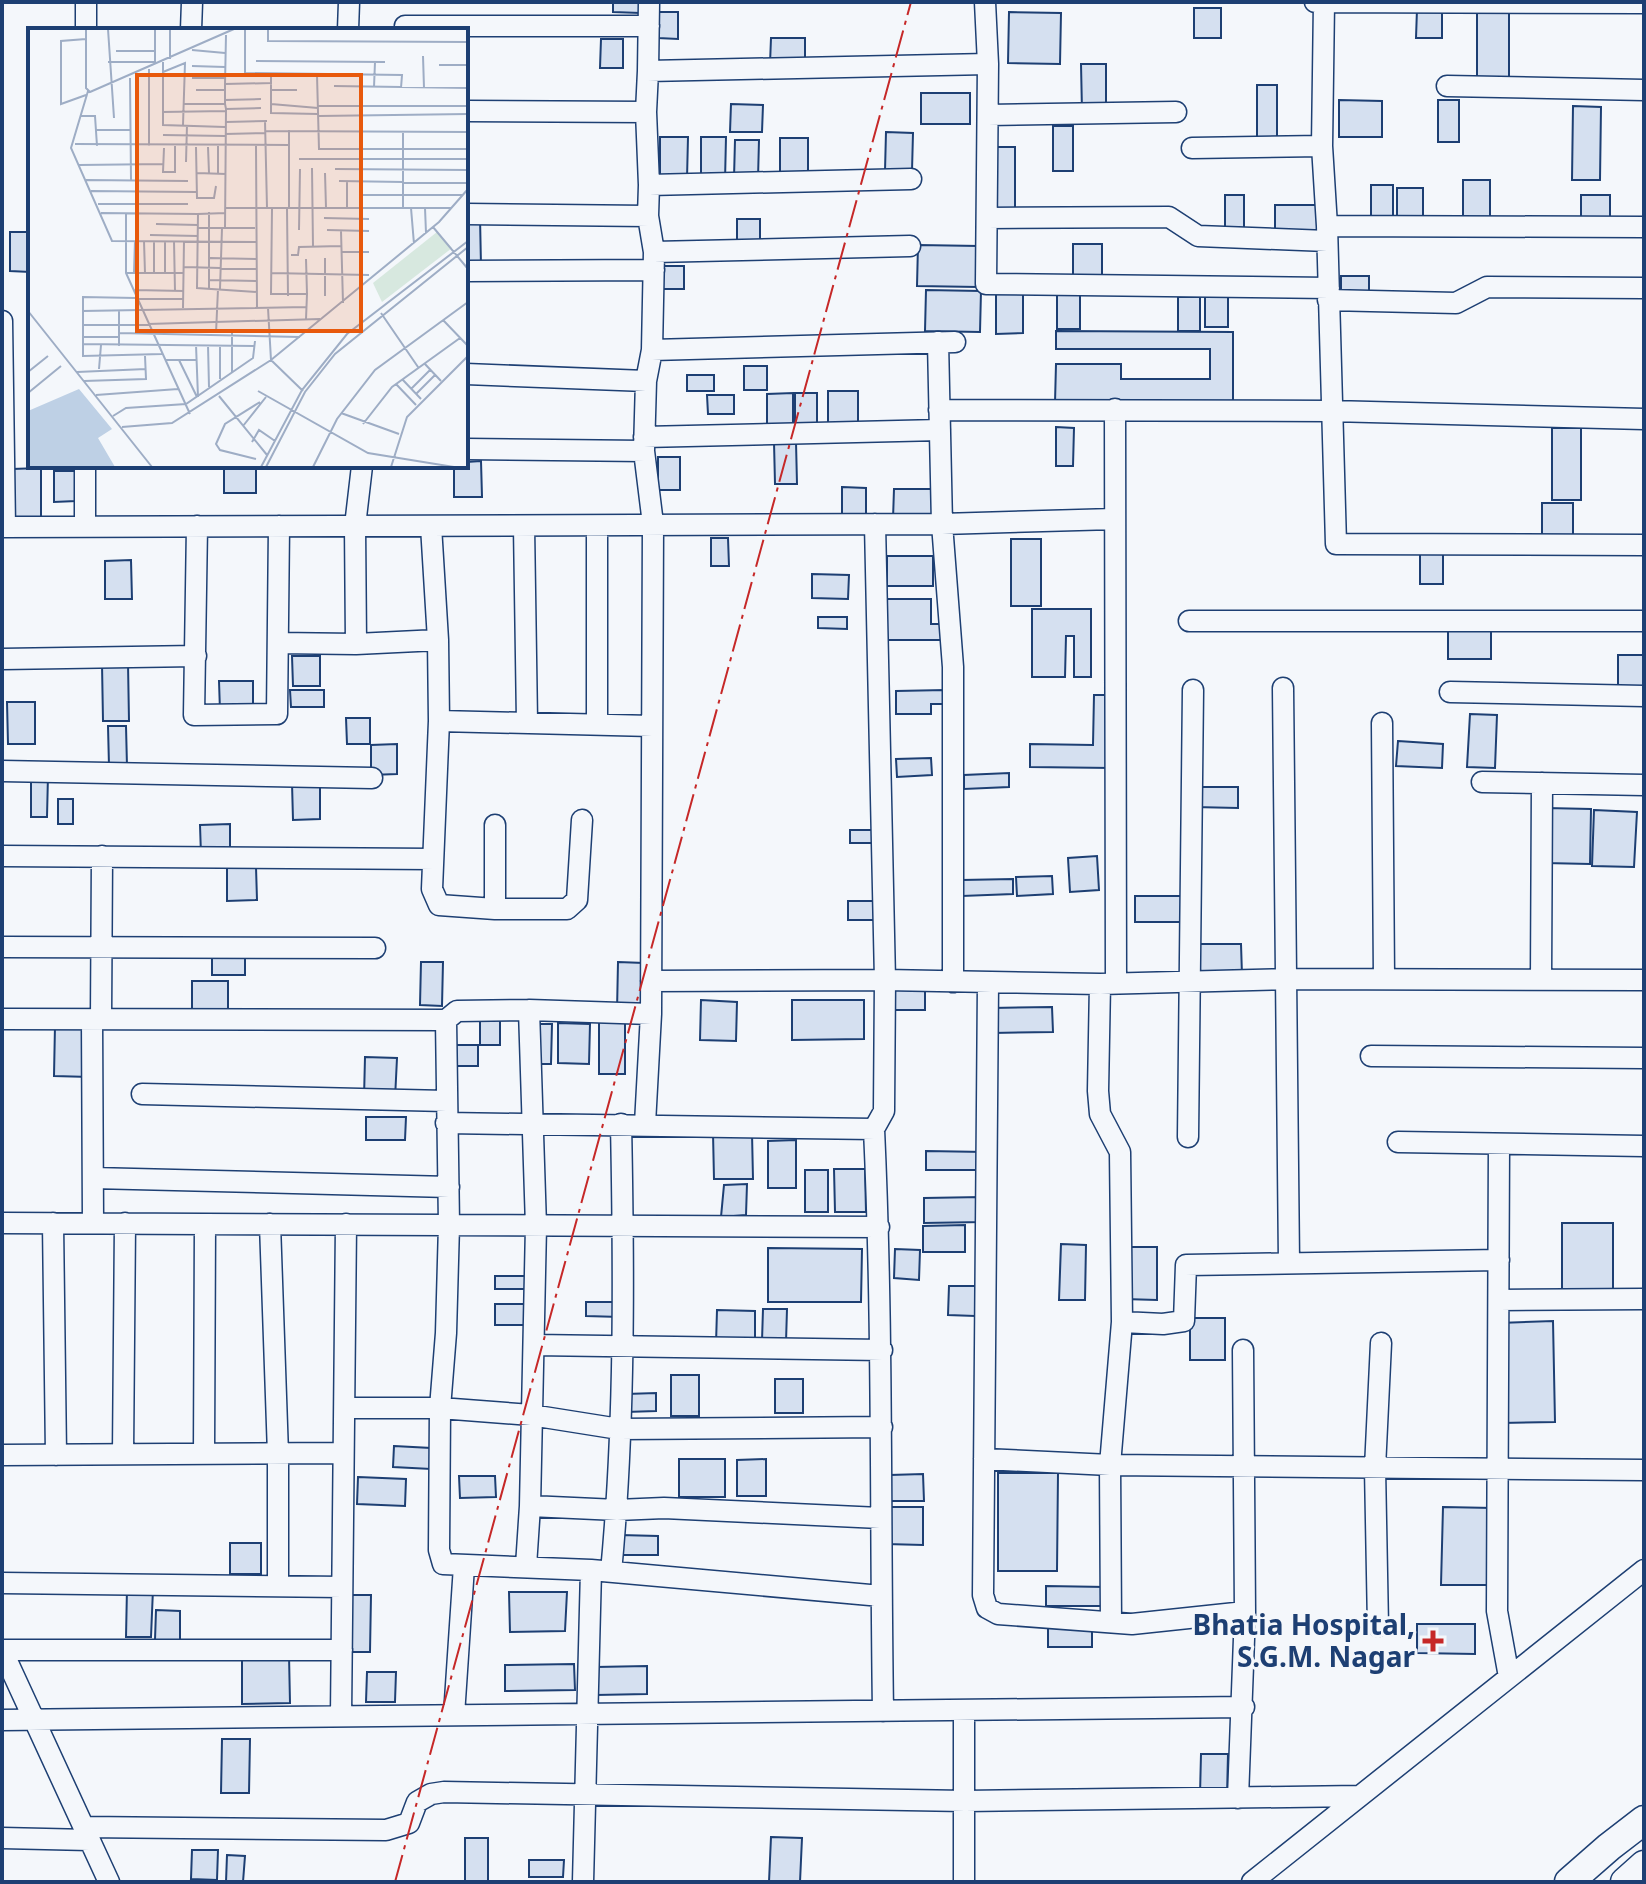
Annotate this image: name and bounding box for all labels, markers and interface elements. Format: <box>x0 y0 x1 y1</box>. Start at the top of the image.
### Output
inset map <box>28 28 468 468</box>
place label: Bhatia Hospital, S.G.M. Nagar <box>1193 1605 1415 1675</box>
marker: Bhatia Hospital, S.G.M. Nagar <box>1422 1630 1444 1652</box>

